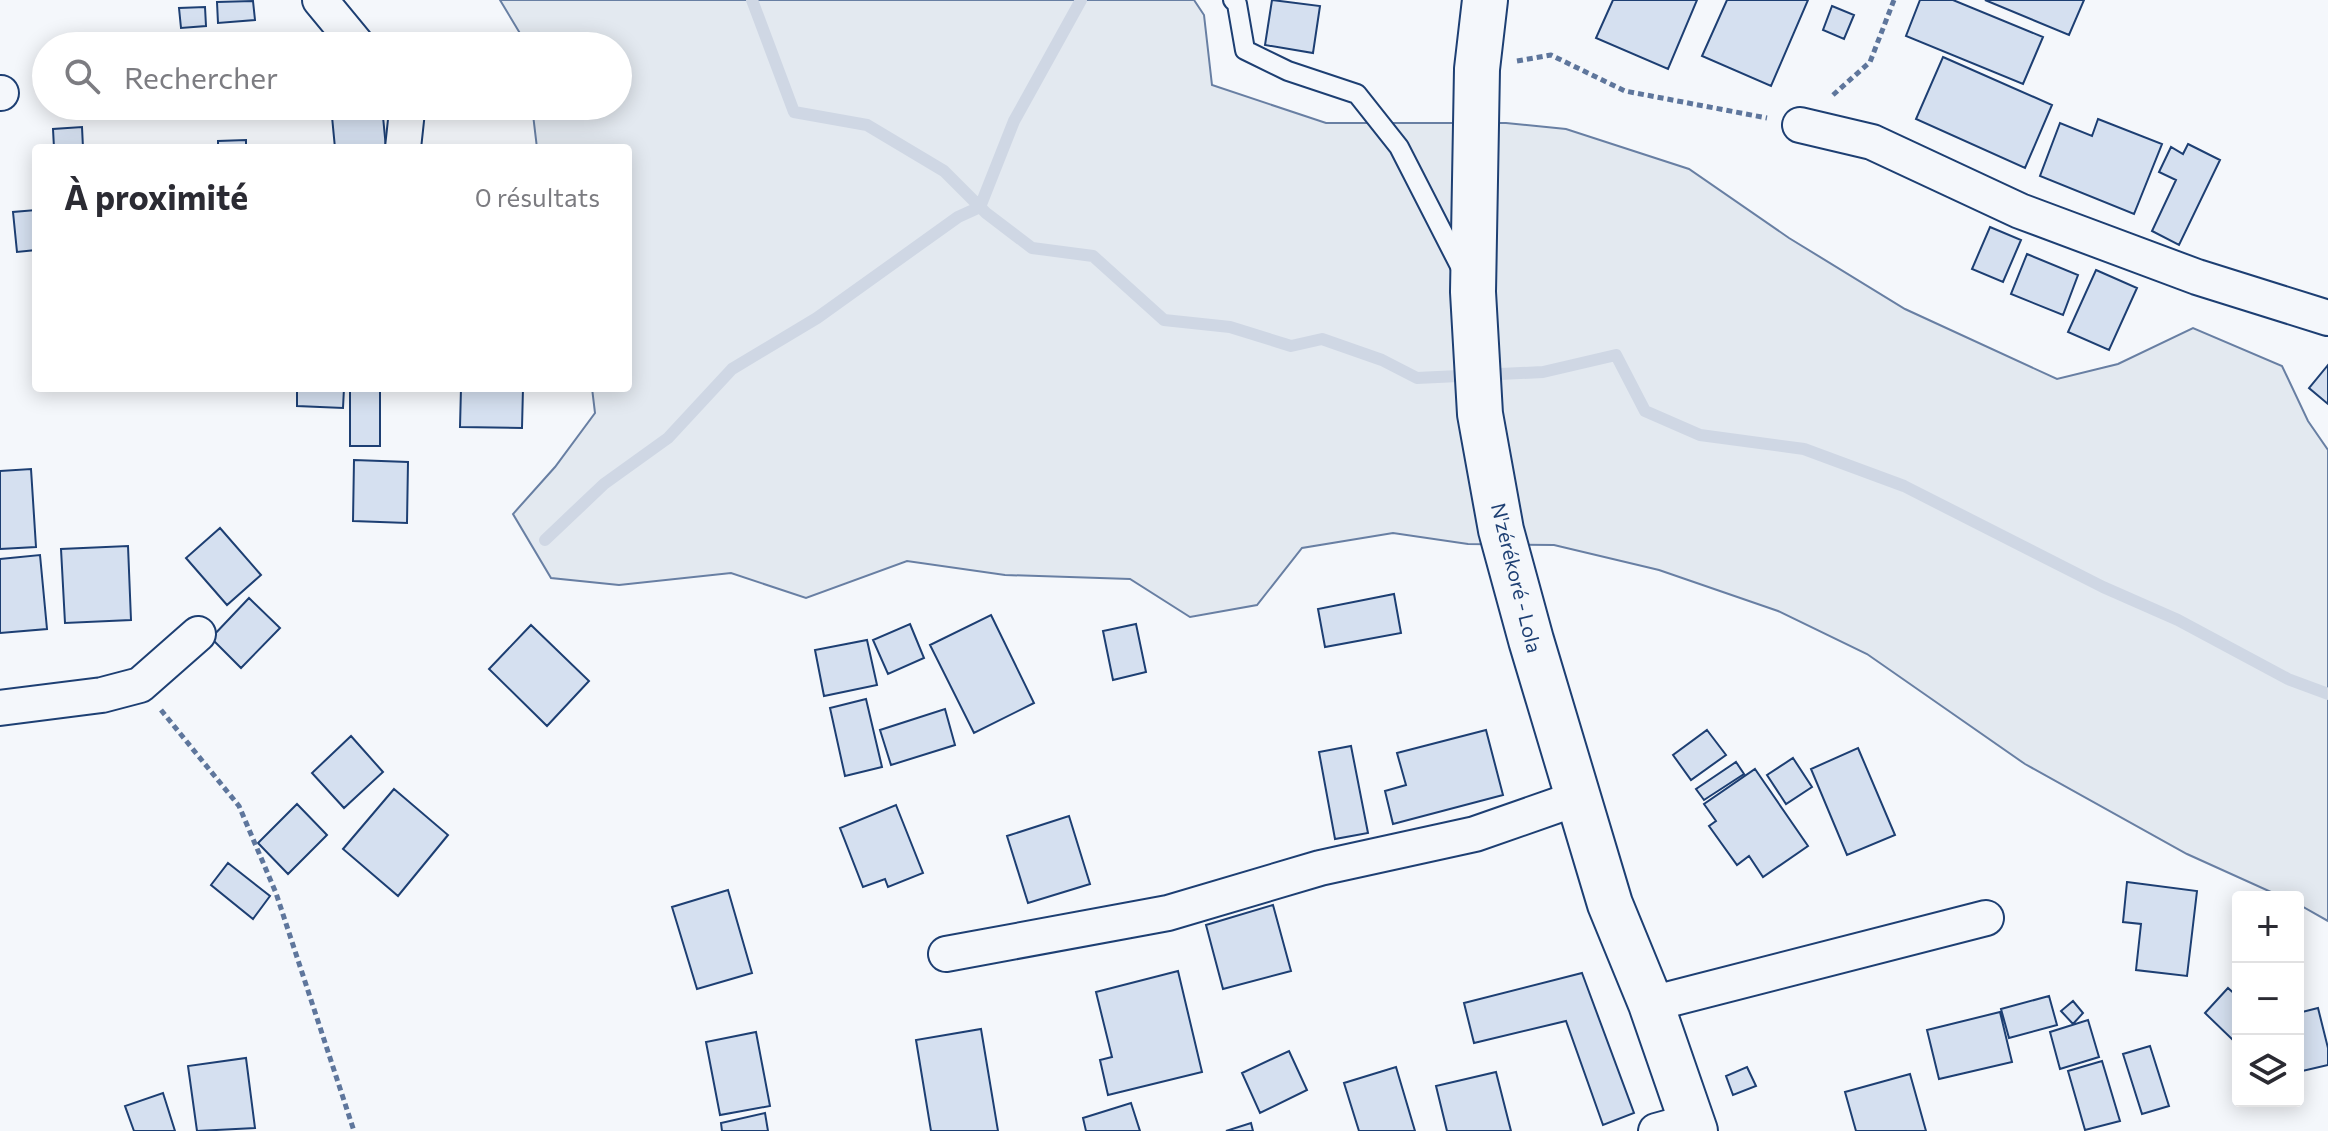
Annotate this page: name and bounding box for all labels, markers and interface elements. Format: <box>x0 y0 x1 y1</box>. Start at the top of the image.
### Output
search box <box>32 32 632 120</box>
icon: search <box>60 54 104 98</box>
text: Rechercher <box>124 58 278 95</box>
text: À proximité <box>64 175 248 217</box>
text: 0 résultats <box>475 181 600 212</box>
street label: N'zérékoré - Lola <box>1487 500 1547 655</box>
map controls <box>2232 891 2304 1107</box>
button: + <box>2232 891 2304 963</box>
button: − <box>2232 963 2304 1035</box>
button: layers <box>2232 1035 2304 1107</box>

